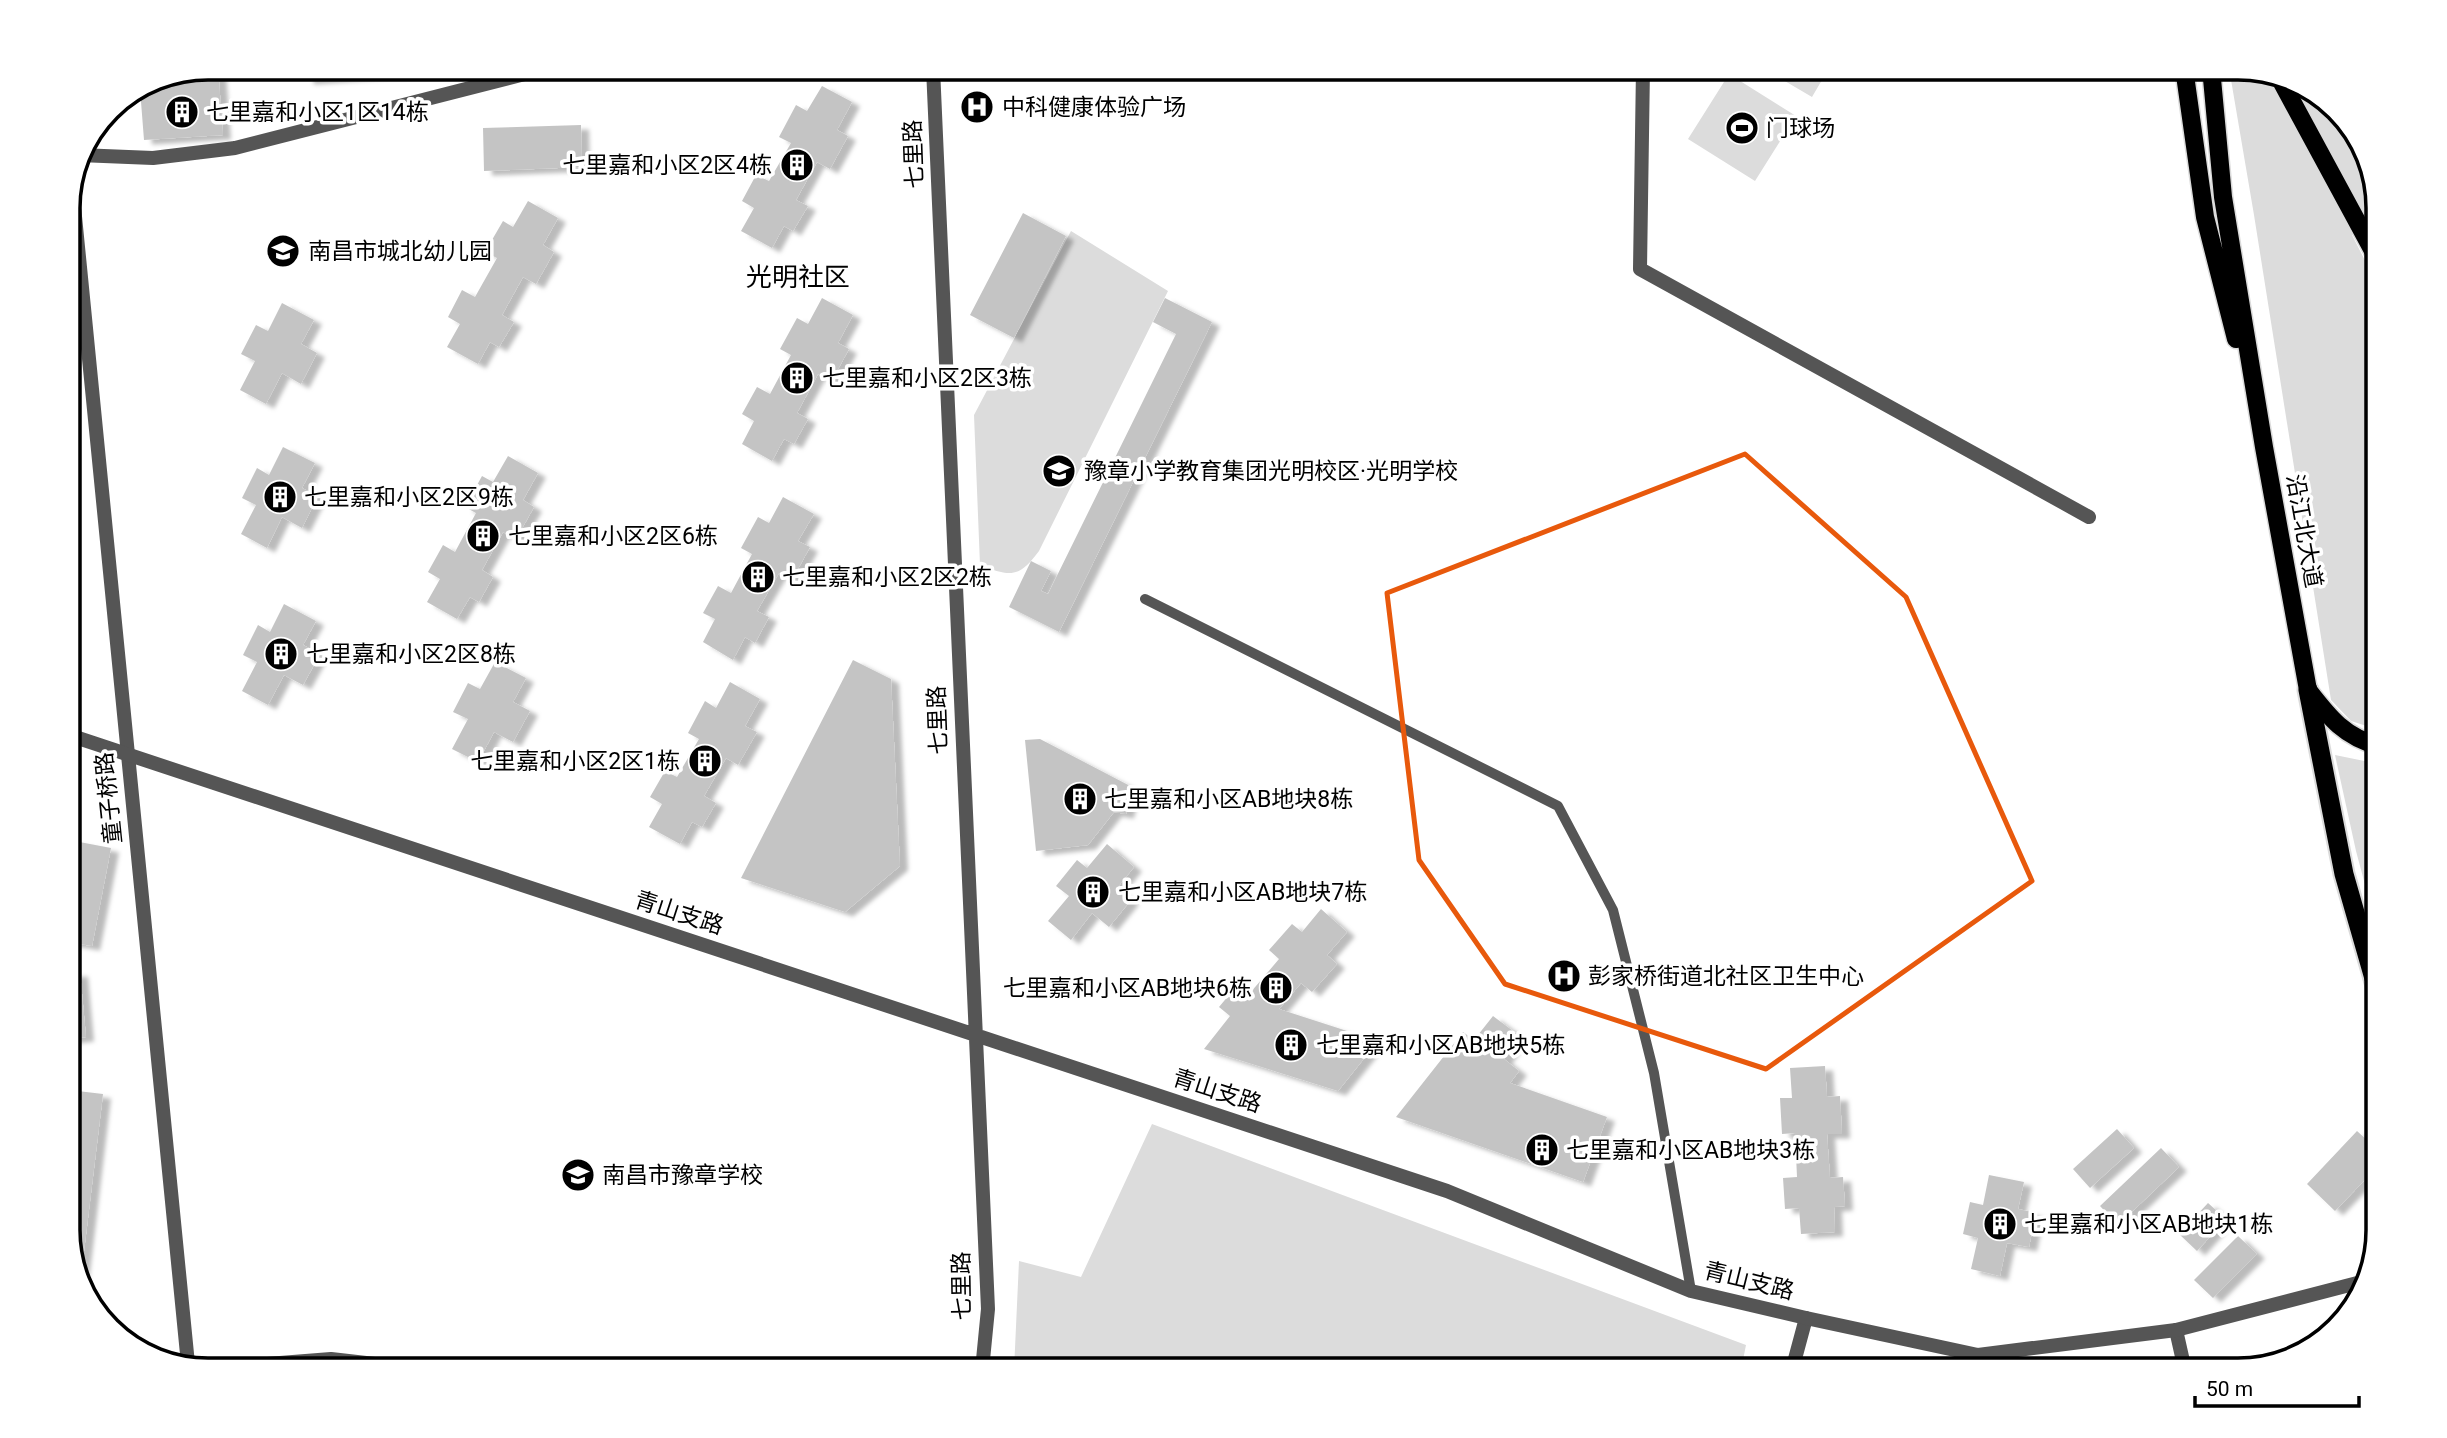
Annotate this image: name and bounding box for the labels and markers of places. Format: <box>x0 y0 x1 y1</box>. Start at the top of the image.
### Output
hospital icon: 中科健康体验广场 <box>958 88 996 126</box>
building icon: 七里嘉和小区1区14栋 <box>163 93 201 131</box>
place label: 中科健康体验广场 <box>1002 94 1186 121</box>
place label: 七里嘉和小区1区14栋 <box>206 99 429 126</box>
sports icon: 门球场 <box>1723 109 1761 147</box>
place label: 门球场 <box>1766 115 1835 142</box>
building icon: 七里嘉和小区2区4栋 <box>778 146 816 184</box>
place label: 七里嘉和小区2区4栋 <box>562 152 772 179</box>
school or university icon: 南昌市城北幼儿园 <box>264 232 302 270</box>
place label: 南昌市城北幼儿园 <box>308 238 492 265</box>
building icon: 七里嘉和小区2区3栋 <box>778 359 816 397</box>
place label: 七里嘉和小区2区3栋 <box>822 365 1032 392</box>
school or university icon: 豫章小学教育集团光明校区·光明学校 <box>1040 452 1078 490</box>
place label: 豫章小学教育集团光明校区·光明学校 <box>1084 458 1458 485</box>
building icon: 七里嘉和小区2区9栋 <box>261 478 299 516</box>
place label: 七里嘉和小区2区9栋 <box>304 484 514 511</box>
building icon: 七里嘉和小区2区6栋 <box>464 517 502 555</box>
place label: 七里嘉和小区2区6栋 <box>508 523 718 550</box>
building icon: 七里嘉和小区2区2栋 <box>739 558 777 596</box>
place label: 七里嘉和小区2区2栋 <box>782 564 992 591</box>
building icon: 七里嘉和小区2区8栋 <box>262 635 300 673</box>
place label: 七里嘉和小区2区8栋 <box>306 641 516 668</box>
building icon: 七里嘉和小区2区1栋 <box>686 742 724 780</box>
place label: 七里嘉和小区2区1栋 <box>470 748 680 775</box>
building icon: 七里嘉和小区AB地块8栋 <box>1061 780 1099 818</box>
place label: 七里嘉和小区AB地块8栋 <box>1104 786 1353 813</box>
building icon: 七里嘉和小区AB地块7栋 <box>1074 873 1112 911</box>
place label: 七里嘉和小区AB地块7栋 <box>1118 879 1367 906</box>
hospital icon: 彭家桥街道北社区卫生中心 <box>1545 957 1583 995</box>
place label: 彭家桥街道北社区卫生中心 <box>1588 963 1864 990</box>
building icon: 七里嘉和小区AB地块6栋 <box>1257 969 1295 1007</box>
place label: 七里嘉和小区AB地块6栋 <box>1003 975 1252 1002</box>
building icon: 七里嘉和小区AB地块5栋 <box>1272 1026 1310 1064</box>
place label: 七里嘉和小区AB地块5栋 <box>1316 1032 1565 1059</box>
building icon: 七里嘉和小区AB地块3栋 <box>1523 1131 1561 1169</box>
place label: 七里嘉和小区AB地块3栋 <box>1566 1137 1815 1164</box>
school or university icon: 南昌市豫章学校 <box>559 1156 597 1194</box>
place label: 南昌市豫章学校 <box>602 1162 763 1189</box>
building icon: 七里嘉和小区AB地块1栋 <box>1981 1205 2019 1243</box>
place label: 七里嘉和小区AB地块1栋 <box>2024 1211 2273 1238</box>

